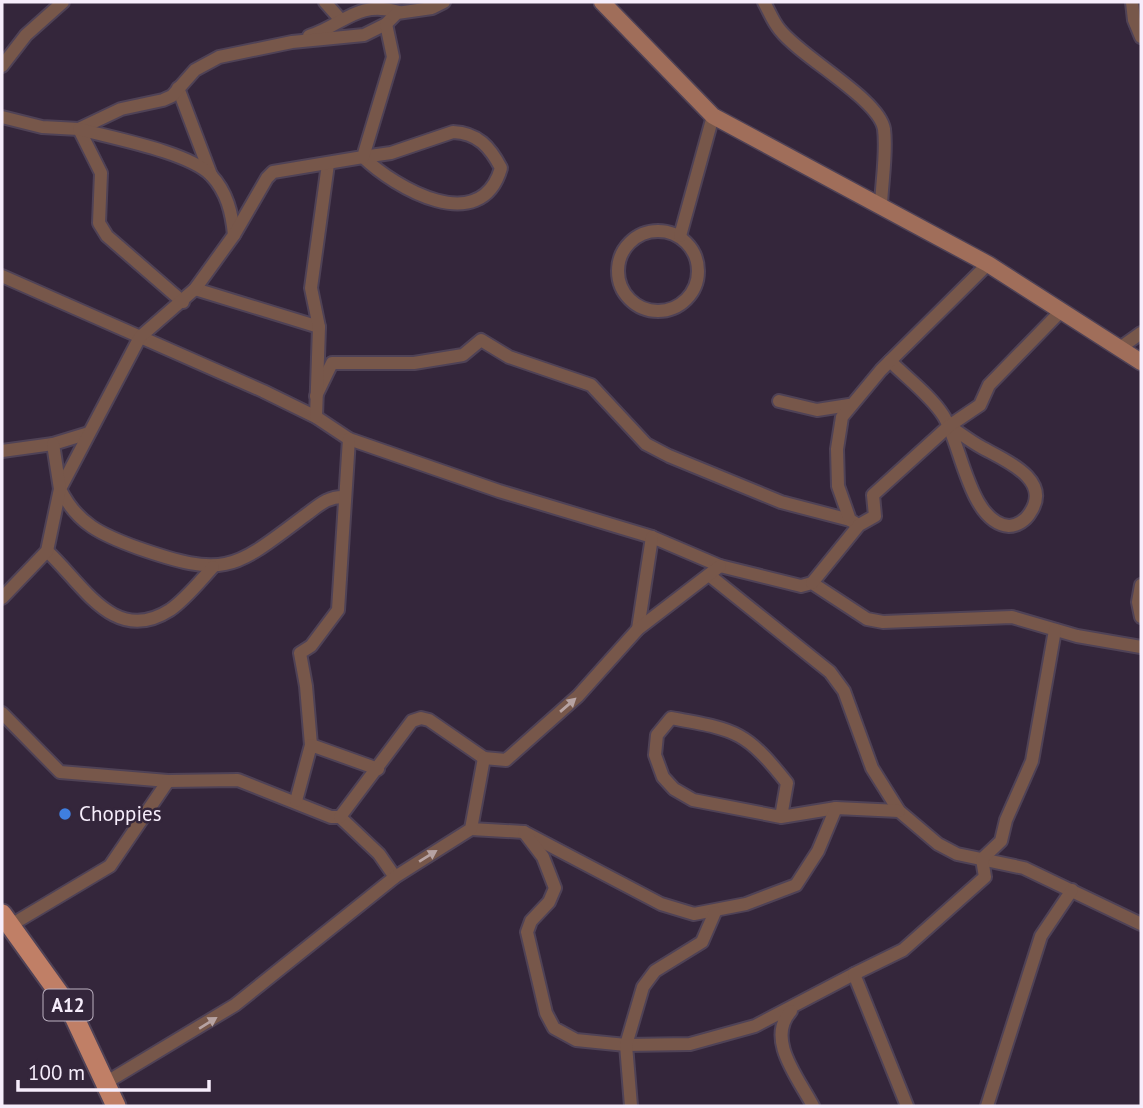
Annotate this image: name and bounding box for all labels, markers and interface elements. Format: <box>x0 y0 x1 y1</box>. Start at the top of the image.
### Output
one-way arrow <box>559 697 577 713</box>
place label: Choppies <box>79 800 162 827</box>
marker: Choppies <box>57 806 73 822</box>
one-way arrow <box>419 850 438 863</box>
road number: A12 <box>43 990 92 1021</box>
one-way arrow <box>198 1017 218 1030</box>
scale bar <box>18 1048 208 1092</box>
text: 100 m <box>28 1059 85 1086</box>

